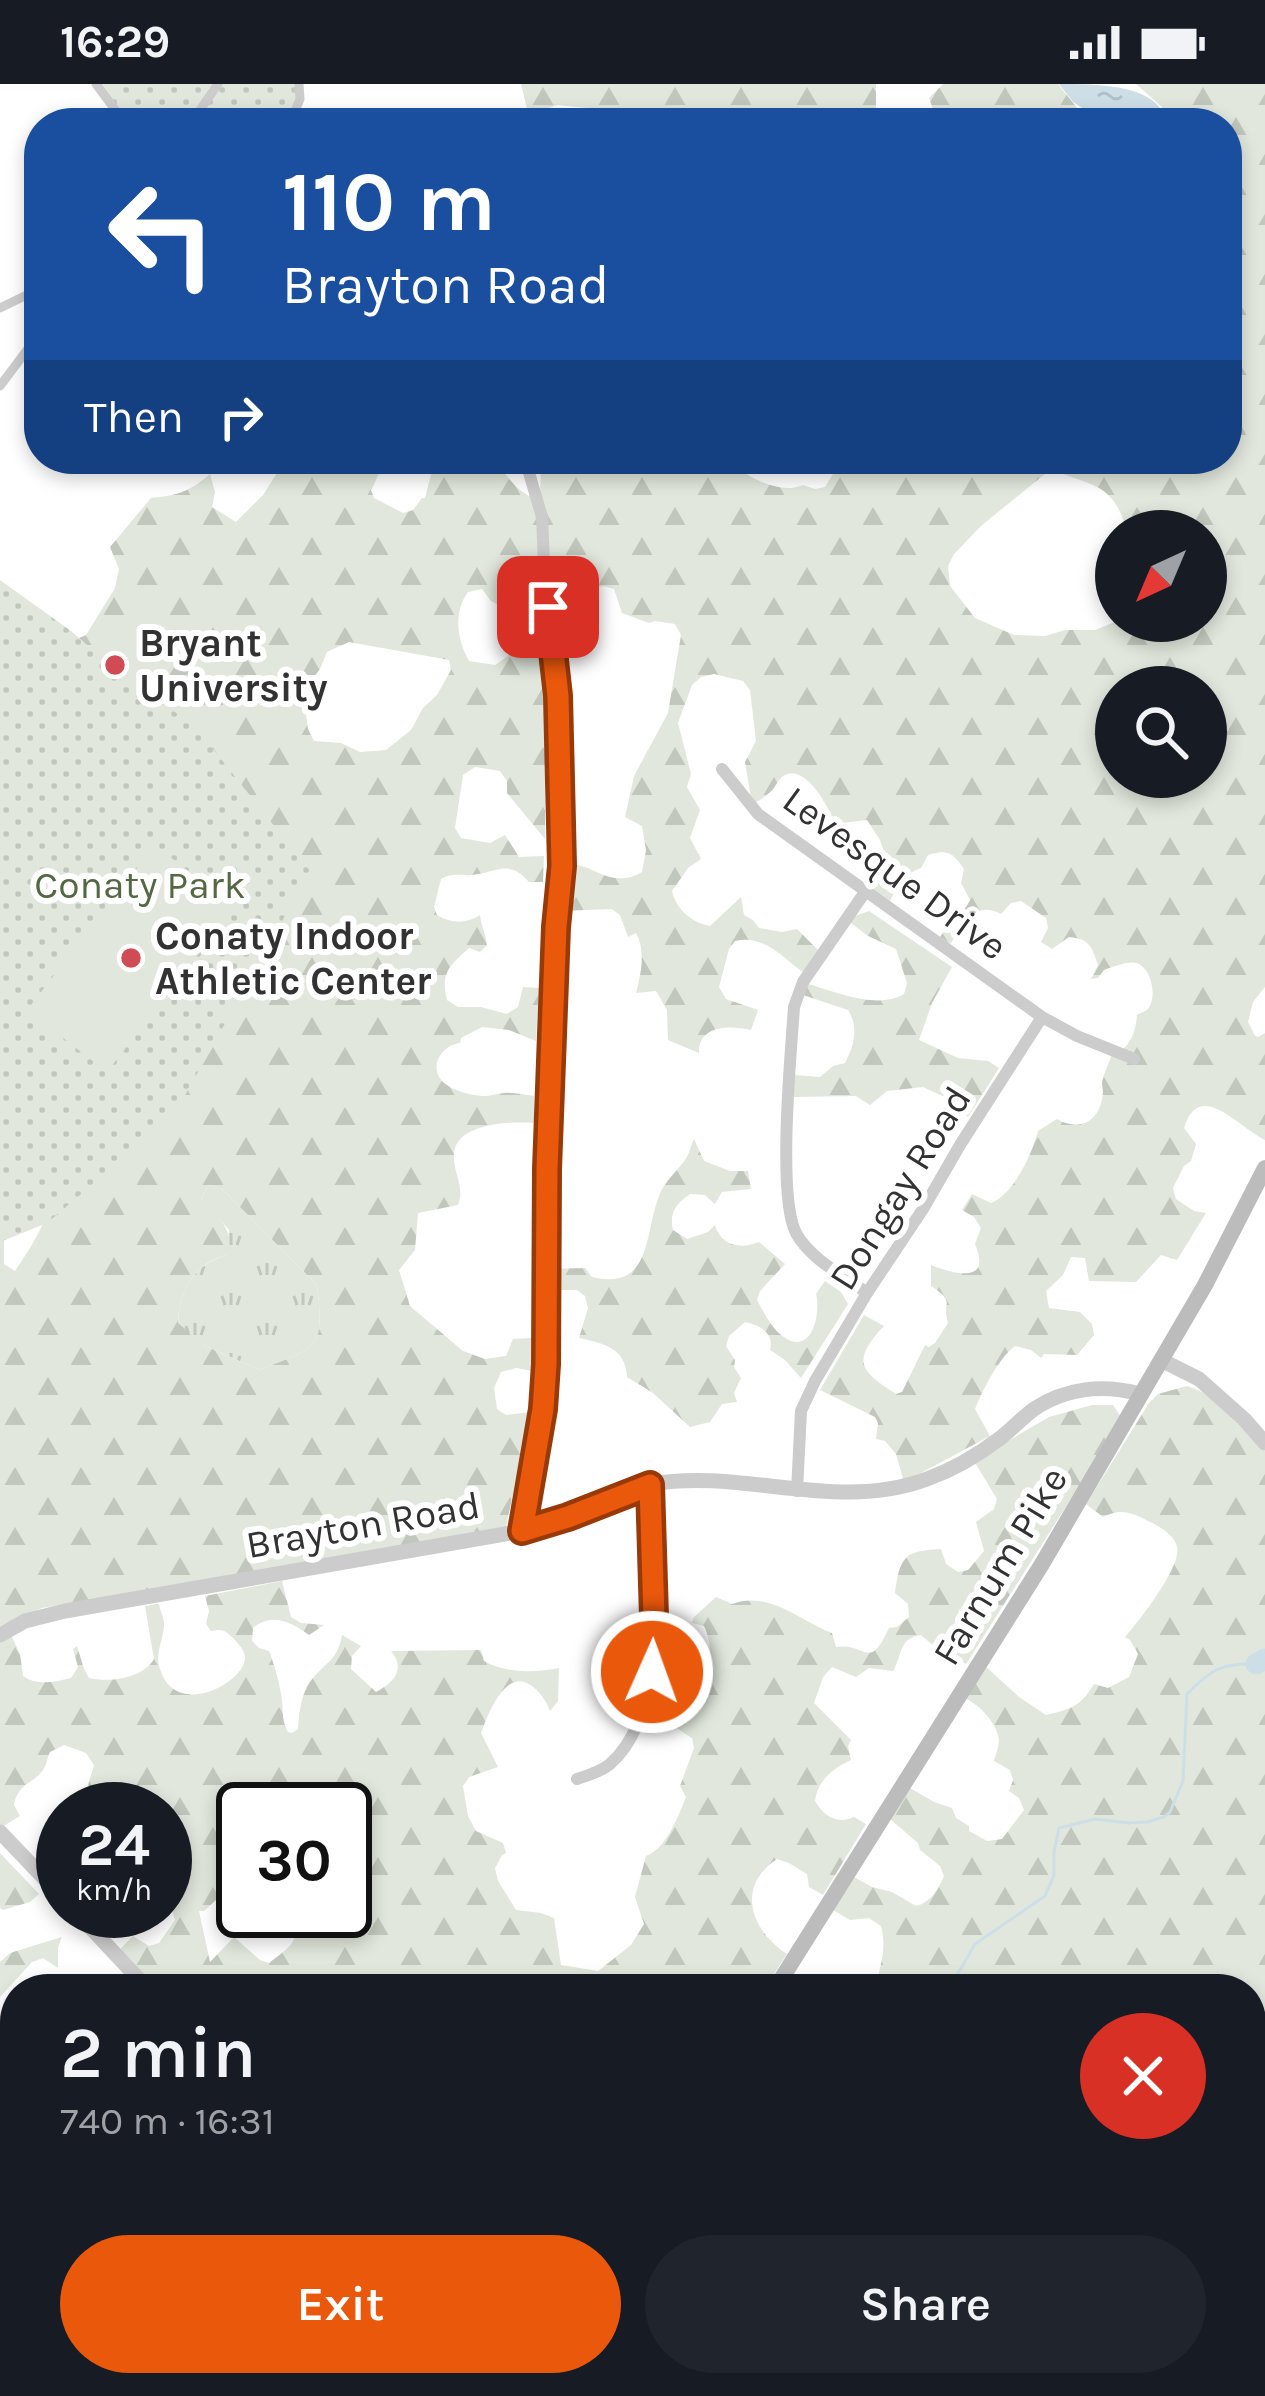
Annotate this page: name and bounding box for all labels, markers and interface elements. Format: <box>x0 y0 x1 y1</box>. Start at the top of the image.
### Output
text: 16:29 <box>60 16 170 68</box>
text: 110 m <box>282 153 496 251</box>
icon: left <box>84 156 240 312</box>
text: Brayton Road <box>282 253 609 317</box>
icon: right <box>208 384 274 450</box>
text: Then <box>84 391 184 443</box>
north arrow <box>1095 510 1227 642</box>
map controls <box>1095 510 1227 798</box>
pin <box>497 556 599 658</box>
icon: arrive <box>515 574 581 640</box>
place label: Bryant University <box>139 620 328 711</box>
marker: Bryant University <box>102 652 128 678</box>
button: search <box>1095 666 1227 798</box>
street label: Levesque Drive <box>774 776 1016 970</box>
park label: Conaty Park <box>34 862 246 908</box>
place label: Conaty Indoor Athletic Center <box>155 913 432 1004</box>
marker: Conaty Indoor Athletic Center <box>118 945 144 971</box>
street label: Dongay Road <box>819 1078 981 1298</box>
street label: Farnum Pike <box>923 1458 1077 1674</box>
street label: Brayton Road <box>243 1482 483 1568</box>
position arrow <box>589 1609 715 1735</box>
speed limit sign: 30 <box>216 1782 372 1938</box>
text: 24 <box>78 1810 150 1880</box>
text: km/h <box>76 1872 152 1908</box>
text: 2 min <box>60 2011 257 2095</box>
button: close <box>1080 2013 1206 2139</box>
text: 740 m · 16:31 <box>60 2098 275 2144</box>
button: Exit <box>60 2235 621 2373</box>
button: Share <box>645 2235 1206 2373</box>

